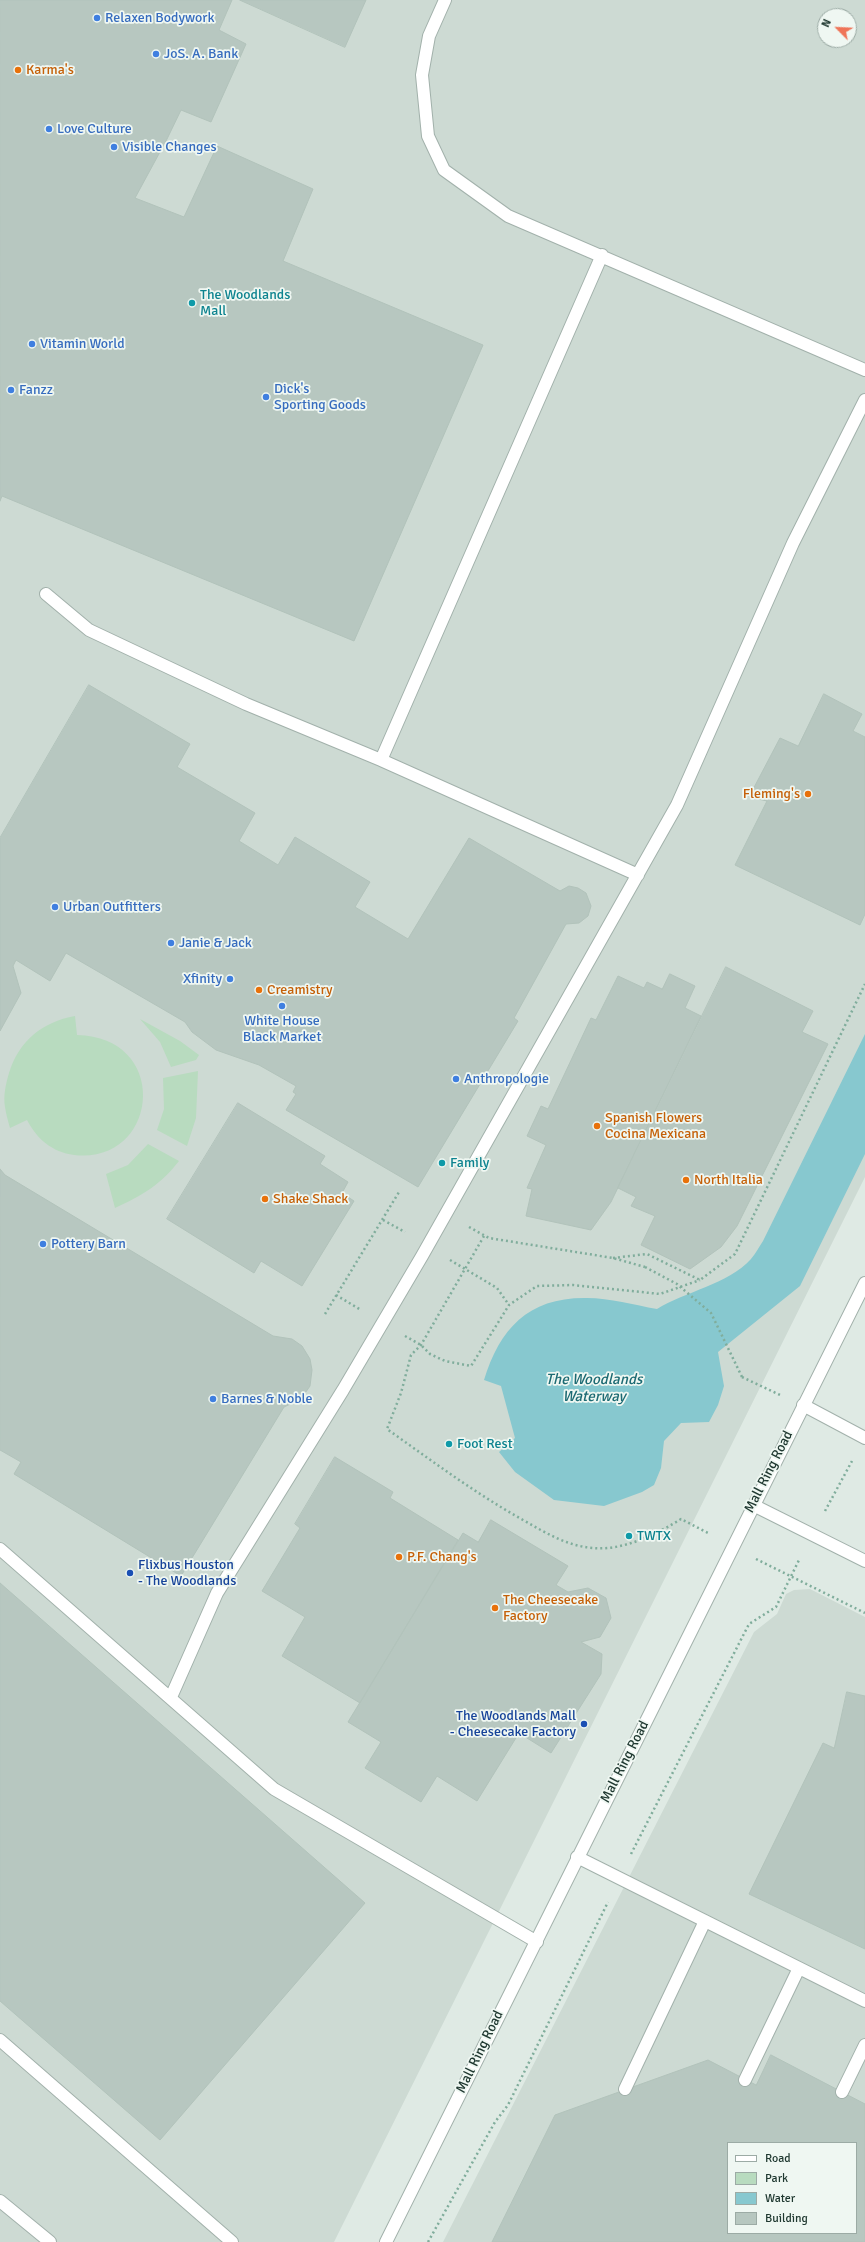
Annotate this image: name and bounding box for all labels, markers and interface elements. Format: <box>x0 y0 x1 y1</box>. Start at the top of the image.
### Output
north arrow <box>817 8 857 48</box>
place label: Relaxen Bodywork <box>105 10 214 26</box>
marker: Relaxen Bodywork <box>92 13 102 23</box>
text: N <box>819 17 834 29</box>
place label: JoS. A. Bank <box>164 46 238 62</box>
marker: JoS. A. Bank <box>151 49 161 59</box>
place label: Karma's <box>26 62 74 78</box>
marker: Karma's <box>13 65 23 75</box>
place label: Love Culture <box>57 121 132 137</box>
marker: Love Culture <box>44 124 54 134</box>
place label: Visible Changes <box>122 139 217 155</box>
marker: Visible Changes <box>109 142 119 152</box>
place label: The Woodlands Mall <box>200 287 290 320</box>
marker: The Woodlands Mall <box>187 298 197 308</box>
place label: Vitamin World <box>40 336 125 352</box>
marker: Vitamin World <box>27 339 37 349</box>
place label: Dick's Sporting Goods <box>274 381 366 414</box>
place label: Fanzz <box>19 382 53 398</box>
marker: Fanzz <box>6 385 16 395</box>
marker: Dick's Sporting Goods <box>261 392 271 402</box>
place label: Fleming's <box>743 786 800 802</box>
marker: Fleming's <box>803 789 813 799</box>
place label: Urban Outfitters <box>63 899 161 915</box>
marker: Urban Outfitters <box>50 902 60 912</box>
place label: Janie & Jack <box>179 935 252 951</box>
marker: Janie & Jack <box>166 938 176 948</box>
place label: Xfinity <box>183 971 222 987</box>
marker: Xfinity <box>225 974 235 984</box>
place label: Creamistry <box>267 982 332 998</box>
marker: Creamistry <box>254 985 264 995</box>
marker: White House Black Market <box>277 1001 287 1011</box>
place label: White House Black Market <box>243 1013 321 1046</box>
place label: Anthropologie <box>464 1071 549 1087</box>
marker: Anthropologie <box>451 1074 461 1084</box>
place label: Spanish Flowers Cocina Mexicana <box>605 1110 706 1142</box>
marker: Spanish Flowers Cocina Mexicana <box>592 1121 602 1131</box>
place label: Family <box>450 1155 489 1171</box>
marker: Family <box>437 1158 447 1168</box>
place label: North Italia <box>694 1172 763 1188</box>
marker: North Italia <box>681 1175 691 1185</box>
place label: Shake Shack <box>273 1191 348 1207</box>
marker: Shake Shack <box>260 1194 270 1204</box>
place label: Pottery Barn <box>51 1236 126 1252</box>
marker: Pottery Barn <box>38 1239 48 1249</box>
water label: The Woodlands Waterway <box>546 1371 642 1406</box>
place label: Barnes & Noble <box>221 1391 313 1407</box>
marker: Barnes & Noble <box>208 1394 218 1404</box>
street label: Mall Ring Road <box>741 1428 797 1516</box>
place label: Foot Rest <box>457 1436 513 1452</box>
marker: Foot Rest <box>444 1439 454 1449</box>
place label: TWTX <box>637 1528 671 1544</box>
marker: TWTX <box>624 1531 634 1541</box>
place label: P.F. Chang's <box>407 1549 477 1565</box>
marker: P.F. Chang's <box>394 1552 404 1562</box>
place label: Flixbus Houston - The Woodlands <box>138 1557 236 1590</box>
marker: Flixbus Houston - The Woodlands <box>125 1568 135 1578</box>
place label: The Cheesecake Factory <box>503 1592 598 1624</box>
marker: The Cheesecake Factory <box>490 1603 500 1613</box>
place label: The Woodlands Mall - Cheesecake Factory <box>450 1708 576 1740</box>
street label: Mall Ring Road <box>597 1718 653 1806</box>
marker: The Woodlands Mall - Cheesecake Factory <box>579 1719 589 1729</box>
street label: Mall Ring Road <box>453 2008 507 2096</box>
legend <box>727 2142 857 2234</box>
text: Road <box>765 2151 791 2166</box>
text: Park <box>765 2171 788 2186</box>
text: Water <box>765 2191 795 2206</box>
text: Building <box>765 2211 808 2226</box>

